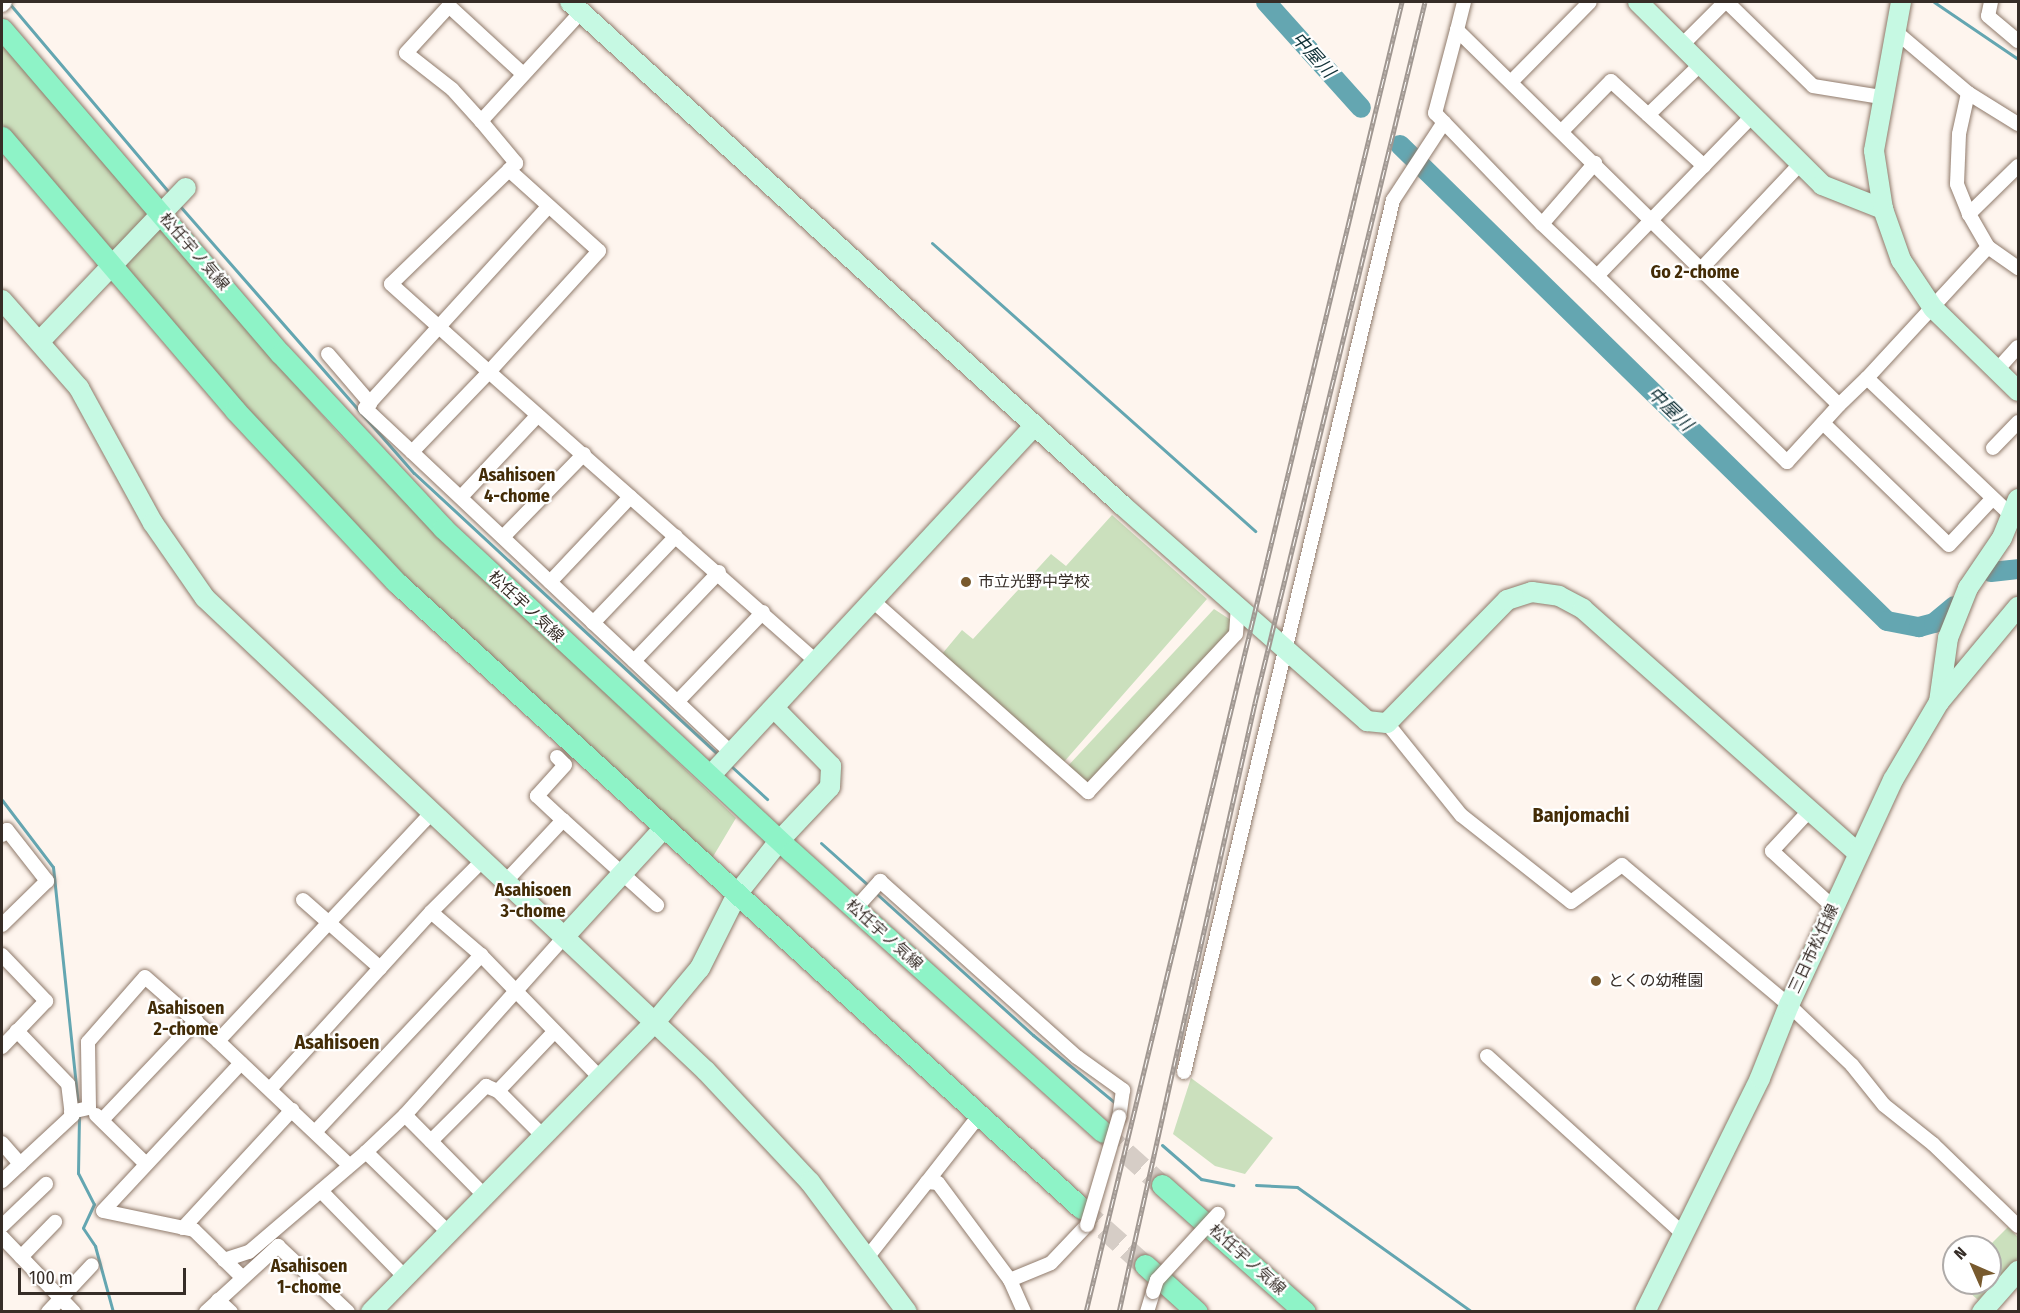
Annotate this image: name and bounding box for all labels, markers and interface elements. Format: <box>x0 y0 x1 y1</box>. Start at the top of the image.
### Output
water label: 中屋川 <box>1287 28 1339 82</box>
street label: 松任宇ノ気線 <box>155 209 233 295</box>
district label: Go 2-chome <box>1651 261 1739 283</box>
water label: 中屋川 <box>1643 382 1697 436</box>
district label: Asahisoen 4-chome <box>479 465 555 508</box>
street label: 松任宇ノ気線 <box>484 567 568 647</box>
place label: 市立光野中学校 <box>978 572 1090 592</box>
marker: 市立光野中学校 <box>959 575 973 589</box>
district label: Banjomachi <box>1532 803 1630 827</box>
district label: Asahisoen 3-chome <box>495 880 571 922</box>
street label: 松任宇ノ気線 <box>842 896 926 974</box>
street label: 三日市松任線 <box>1785 901 1843 997</box>
place label: とくの幼稚園 <box>1608 971 1704 991</box>
marker: とくの幼稚園 <box>1589 974 1603 988</box>
district label: Asahisoen 2-chome <box>148 998 224 1040</box>
district label: Asahisoen <box>294 1030 380 1054</box>
street label: 松任宇ノ気線 <box>1205 1221 1289 1299</box>
north arrow <box>1942 1235 2002 1295</box>
text: N <box>1950 1243 1970 1263</box>
scale bar <box>21 1256 189 1294</box>
district label: Asahisoen 1-chome <box>271 1256 347 1298</box>
text: 100 m <box>29 1267 73 1289</box>

